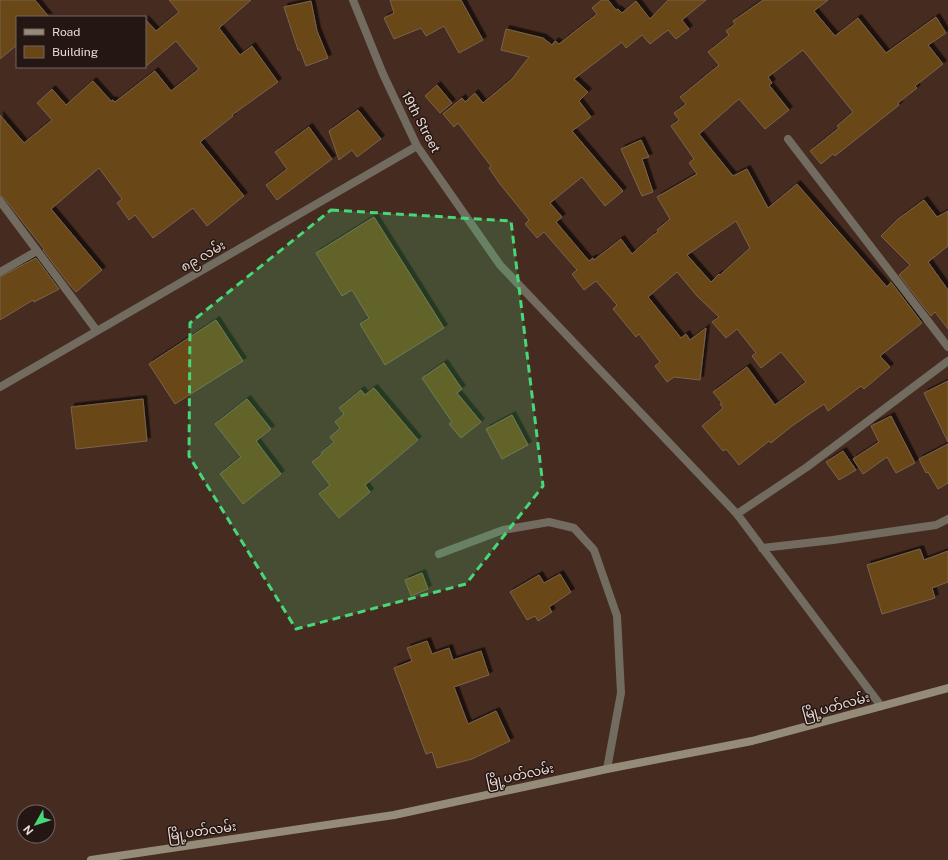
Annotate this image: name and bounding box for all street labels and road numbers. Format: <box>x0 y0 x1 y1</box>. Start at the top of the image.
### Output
street label: 19th Street <box>399 89 443 155</box>
street label: ၈၉ လမ်း <box>178 236 229 277</box>
street label: မြို့ပတ်လမ်း <box>800 689 872 725</box>
street label: မြို့ပတ်လမ်း <box>484 759 556 792</box>
street label: မြို့ပတ်လမ်း <box>167 818 238 846</box>

